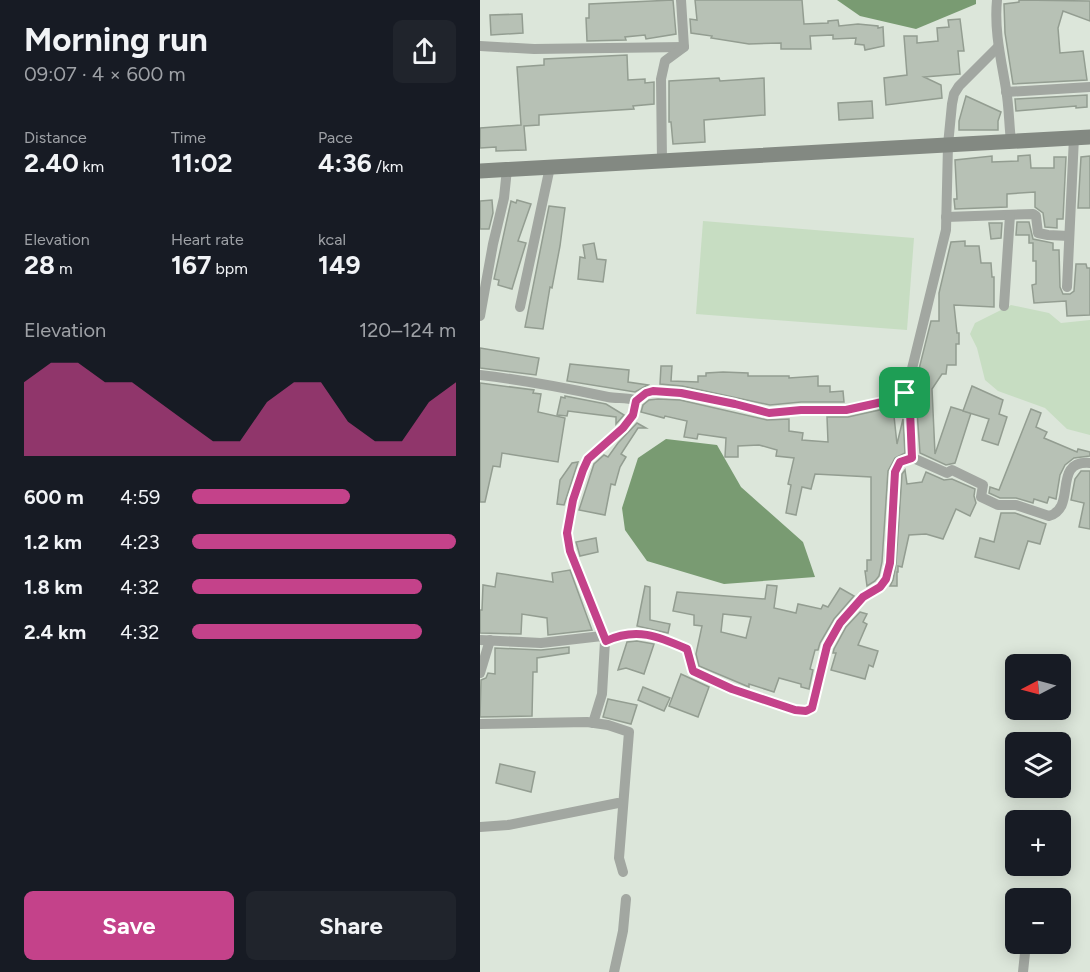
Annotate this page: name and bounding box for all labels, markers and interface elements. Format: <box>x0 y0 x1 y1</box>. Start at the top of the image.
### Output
text: Morning run <box>24 20 208 59</box>
button: share <box>393 20 456 83</box>
text: 09:07 · 4 × 600 m <box>24 62 185 86</box>
text: Distance <box>24 128 87 147</box>
text: Time <box>171 128 206 147</box>
text: Pace <box>318 128 353 147</box>
text: 2.40 <box>24 147 79 179</box>
text: 11:02 <box>171 147 233 179</box>
text: 4:36 <box>318 147 372 179</box>
text: km <box>79 157 104 176</box>
text: /km <box>372 157 403 176</box>
text: Elevation <box>24 230 90 249</box>
text: Heart rate <box>171 230 244 249</box>
text: kcal <box>318 230 346 249</box>
text: 28 <box>24 249 55 281</box>
text: 167 <box>171 249 212 281</box>
text: 149 <box>318 249 361 281</box>
text: m <box>55 259 73 278</box>
text: bpm <box>212 259 248 278</box>
text: Elevation <box>24 318 106 342</box>
text: 120–124 m <box>359 318 456 342</box>
pin <box>879 367 930 418</box>
icon: arrive <box>888 376 921 409</box>
text: 600 m <box>24 485 84 509</box>
text: 4:59 <box>120 485 160 509</box>
text: 1.2 km <box>24 530 82 554</box>
text: 4:23 <box>120 530 160 554</box>
text: 1.8 km <box>24 575 83 599</box>
text: 4:32 <box>120 575 160 599</box>
text: 2.4 km <box>24 620 86 644</box>
text: 4:32 <box>120 620 160 644</box>
north arrow <box>1005 654 1071 720</box>
map controls <box>1005 654 1071 954</box>
button: layers <box>1005 732 1071 798</box>
button: + <box>1005 810 1071 876</box>
button: − <box>1005 888 1071 954</box>
button: Save <box>24 891 234 960</box>
button: Share <box>246 891 456 960</box>

